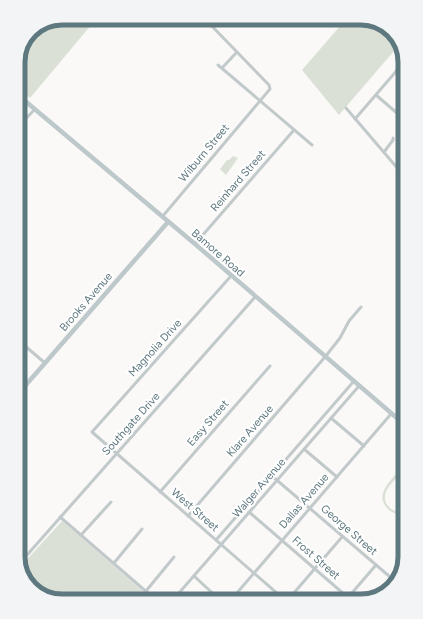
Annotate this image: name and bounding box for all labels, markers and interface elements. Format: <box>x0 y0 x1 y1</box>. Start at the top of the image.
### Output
street label: Wilburn Street <box>176 121 232 185</box>
street label: Reinhard Street <box>208 148 268 214</box>
street label: Bamore Road <box>189 226 247 280</box>
street label: Brooks Avenue <box>57 270 115 334</box>
street label: Magnolia Drive <box>126 317 184 379</box>
street label: Southgate Drive <box>99 390 163 458</box>
street label: Easy Street <box>185 397 231 449</box>
street label: Klare Avenue <box>224 402 276 460</box>
street label: Walger Avenue <box>230 456 288 520</box>
street label: Dallas Avenue <box>277 471 331 531</box>
street label: West Street <box>169 486 221 534</box>
street label: George Street <box>318 502 380 558</box>
street label: Frost Street <box>290 534 342 582</box>

